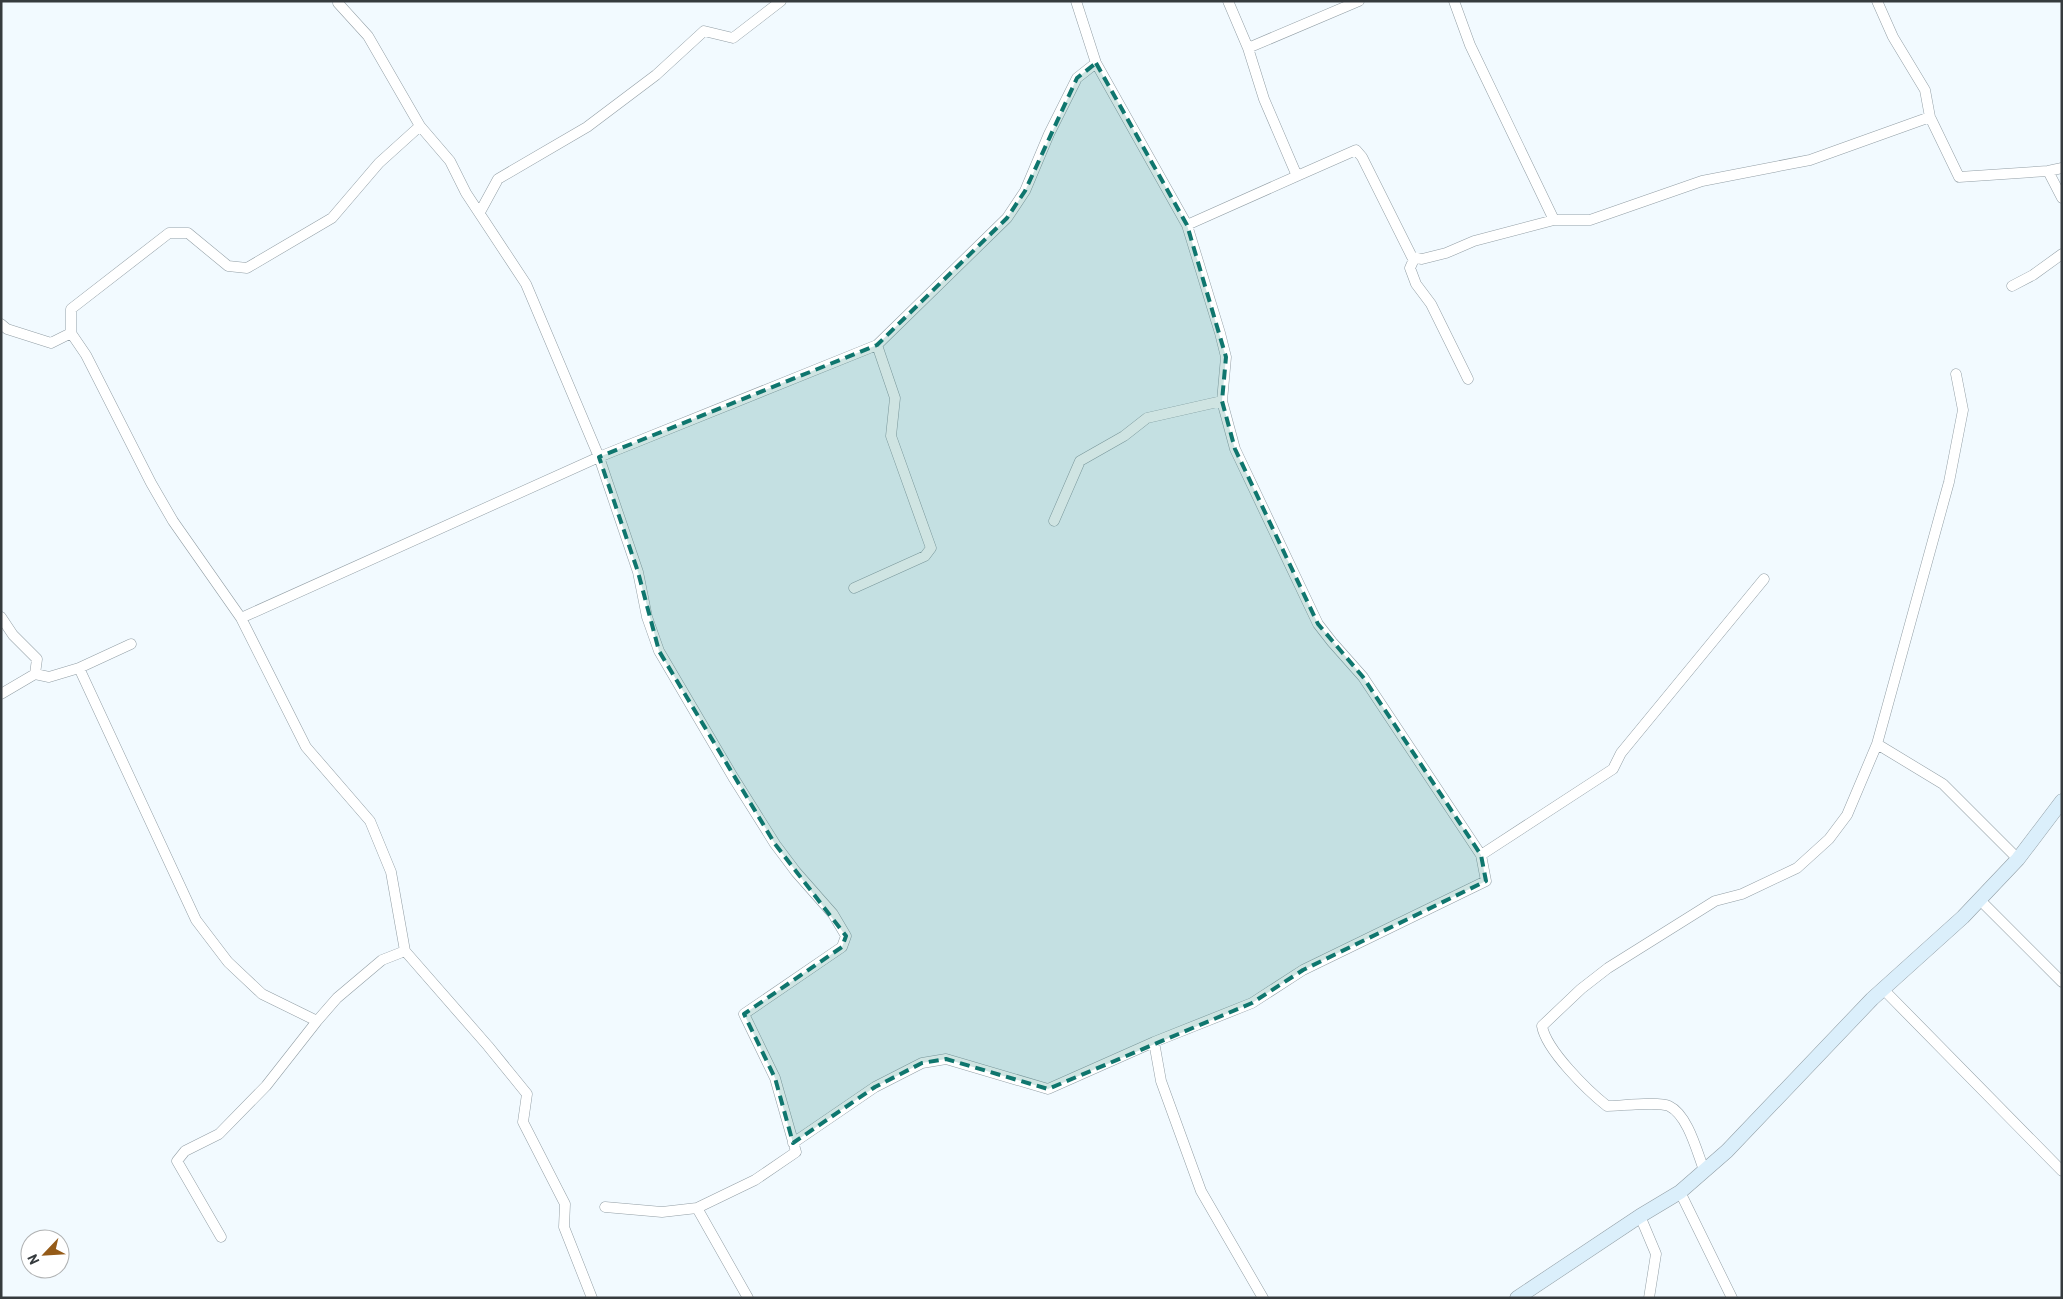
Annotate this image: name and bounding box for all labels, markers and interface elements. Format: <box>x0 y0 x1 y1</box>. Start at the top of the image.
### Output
north arrow <box>20 1229 70 1279</box>
text: N <box>23 1252 42 1268</box>

